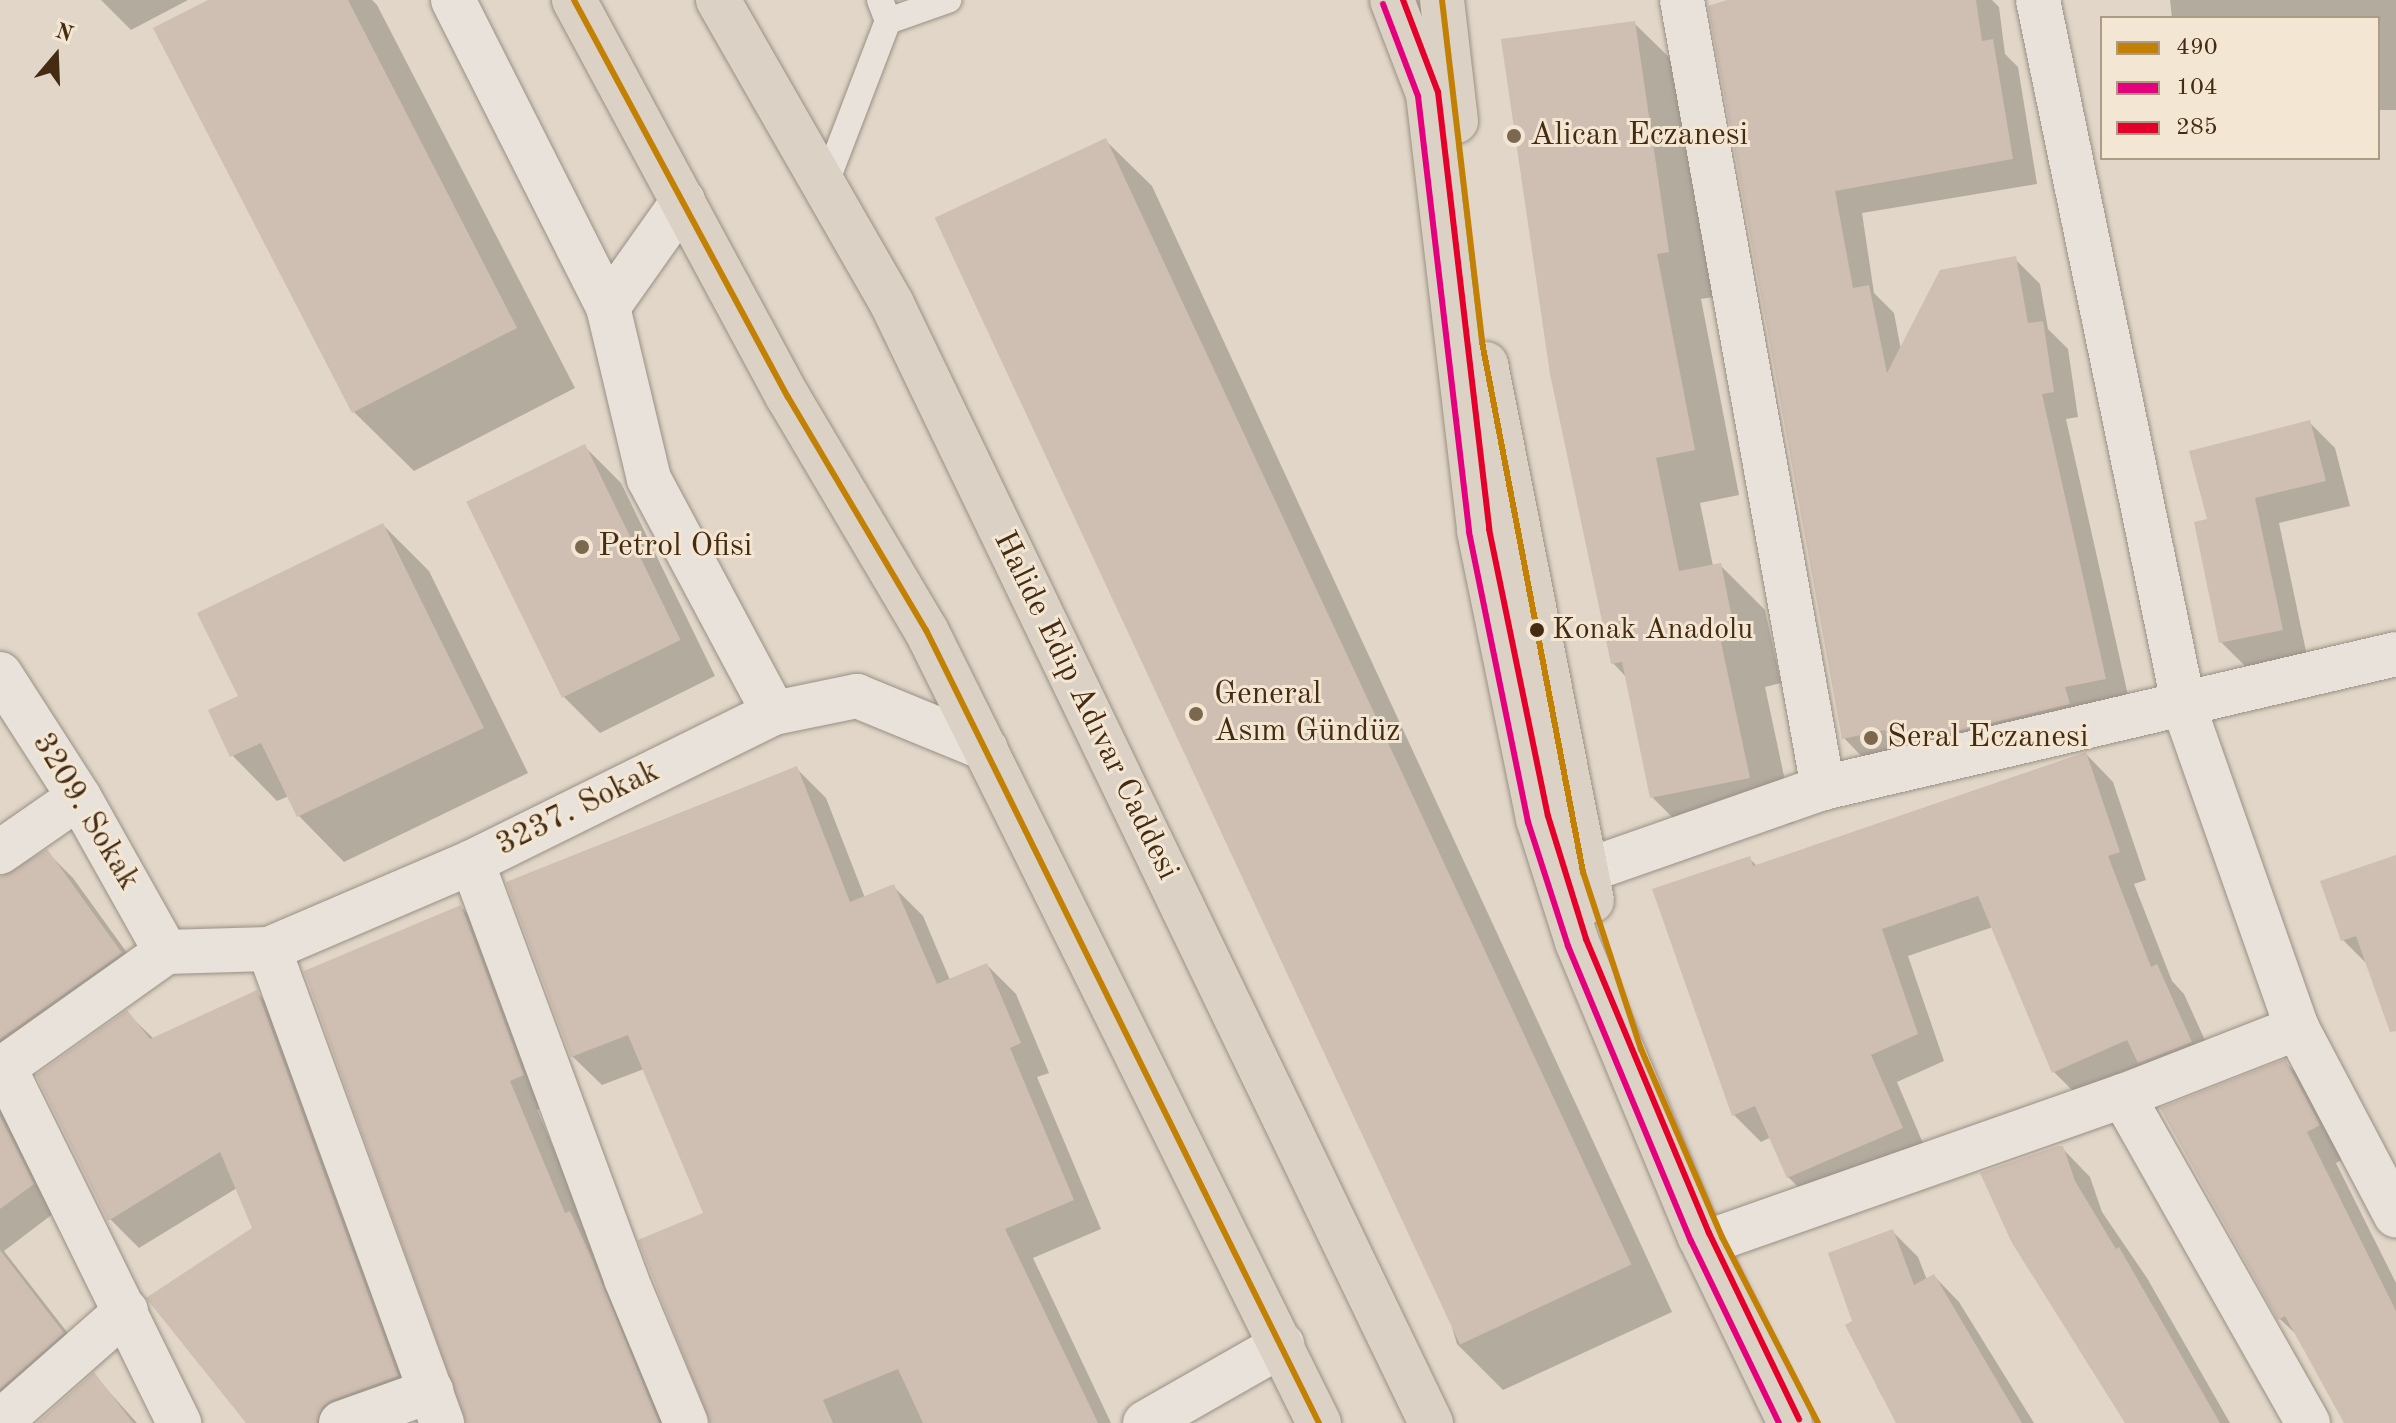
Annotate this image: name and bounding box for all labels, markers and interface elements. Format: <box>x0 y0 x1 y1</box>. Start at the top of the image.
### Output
north arrow <box>16 16 96 96</box>
legend <box>2100 16 2380 160</box>
text: N <box>52 20 75 46</box>
text: 490 <box>2176 36 2218 60</box>
text: 104 <box>2176 76 2218 100</box>
text: 285 <box>2176 116 2218 140</box>
place label: Alican Eczanesi <box>1530 117 1748 155</box>
marker: Alican Eczanesi <box>1505 127 1523 145</box>
street label: Halide Edip Adıvar Caddesi <box>984 525 1186 887</box>
place label: Petrol Ofisi <box>598 528 752 566</box>
marker: Petrol Ofisi <box>573 538 591 556</box>
place label: Konak Anadolu <box>1552 612 1753 648</box>
marker: Konak Anadolu <box>1529 622 1545 638</box>
place label: General Asım Gündüz <box>1214 677 1401 752</box>
marker: General Asım Gündüz <box>1185 703 1207 725</box>
place label: Seral Eczanesi <box>1887 719 2089 757</box>
street label: 3209. Sokak <box>23 726 147 898</box>
marker: Seral Eczanesi <box>1862 729 1880 747</box>
street label: 3237. Sokak <box>490 753 666 865</box>

